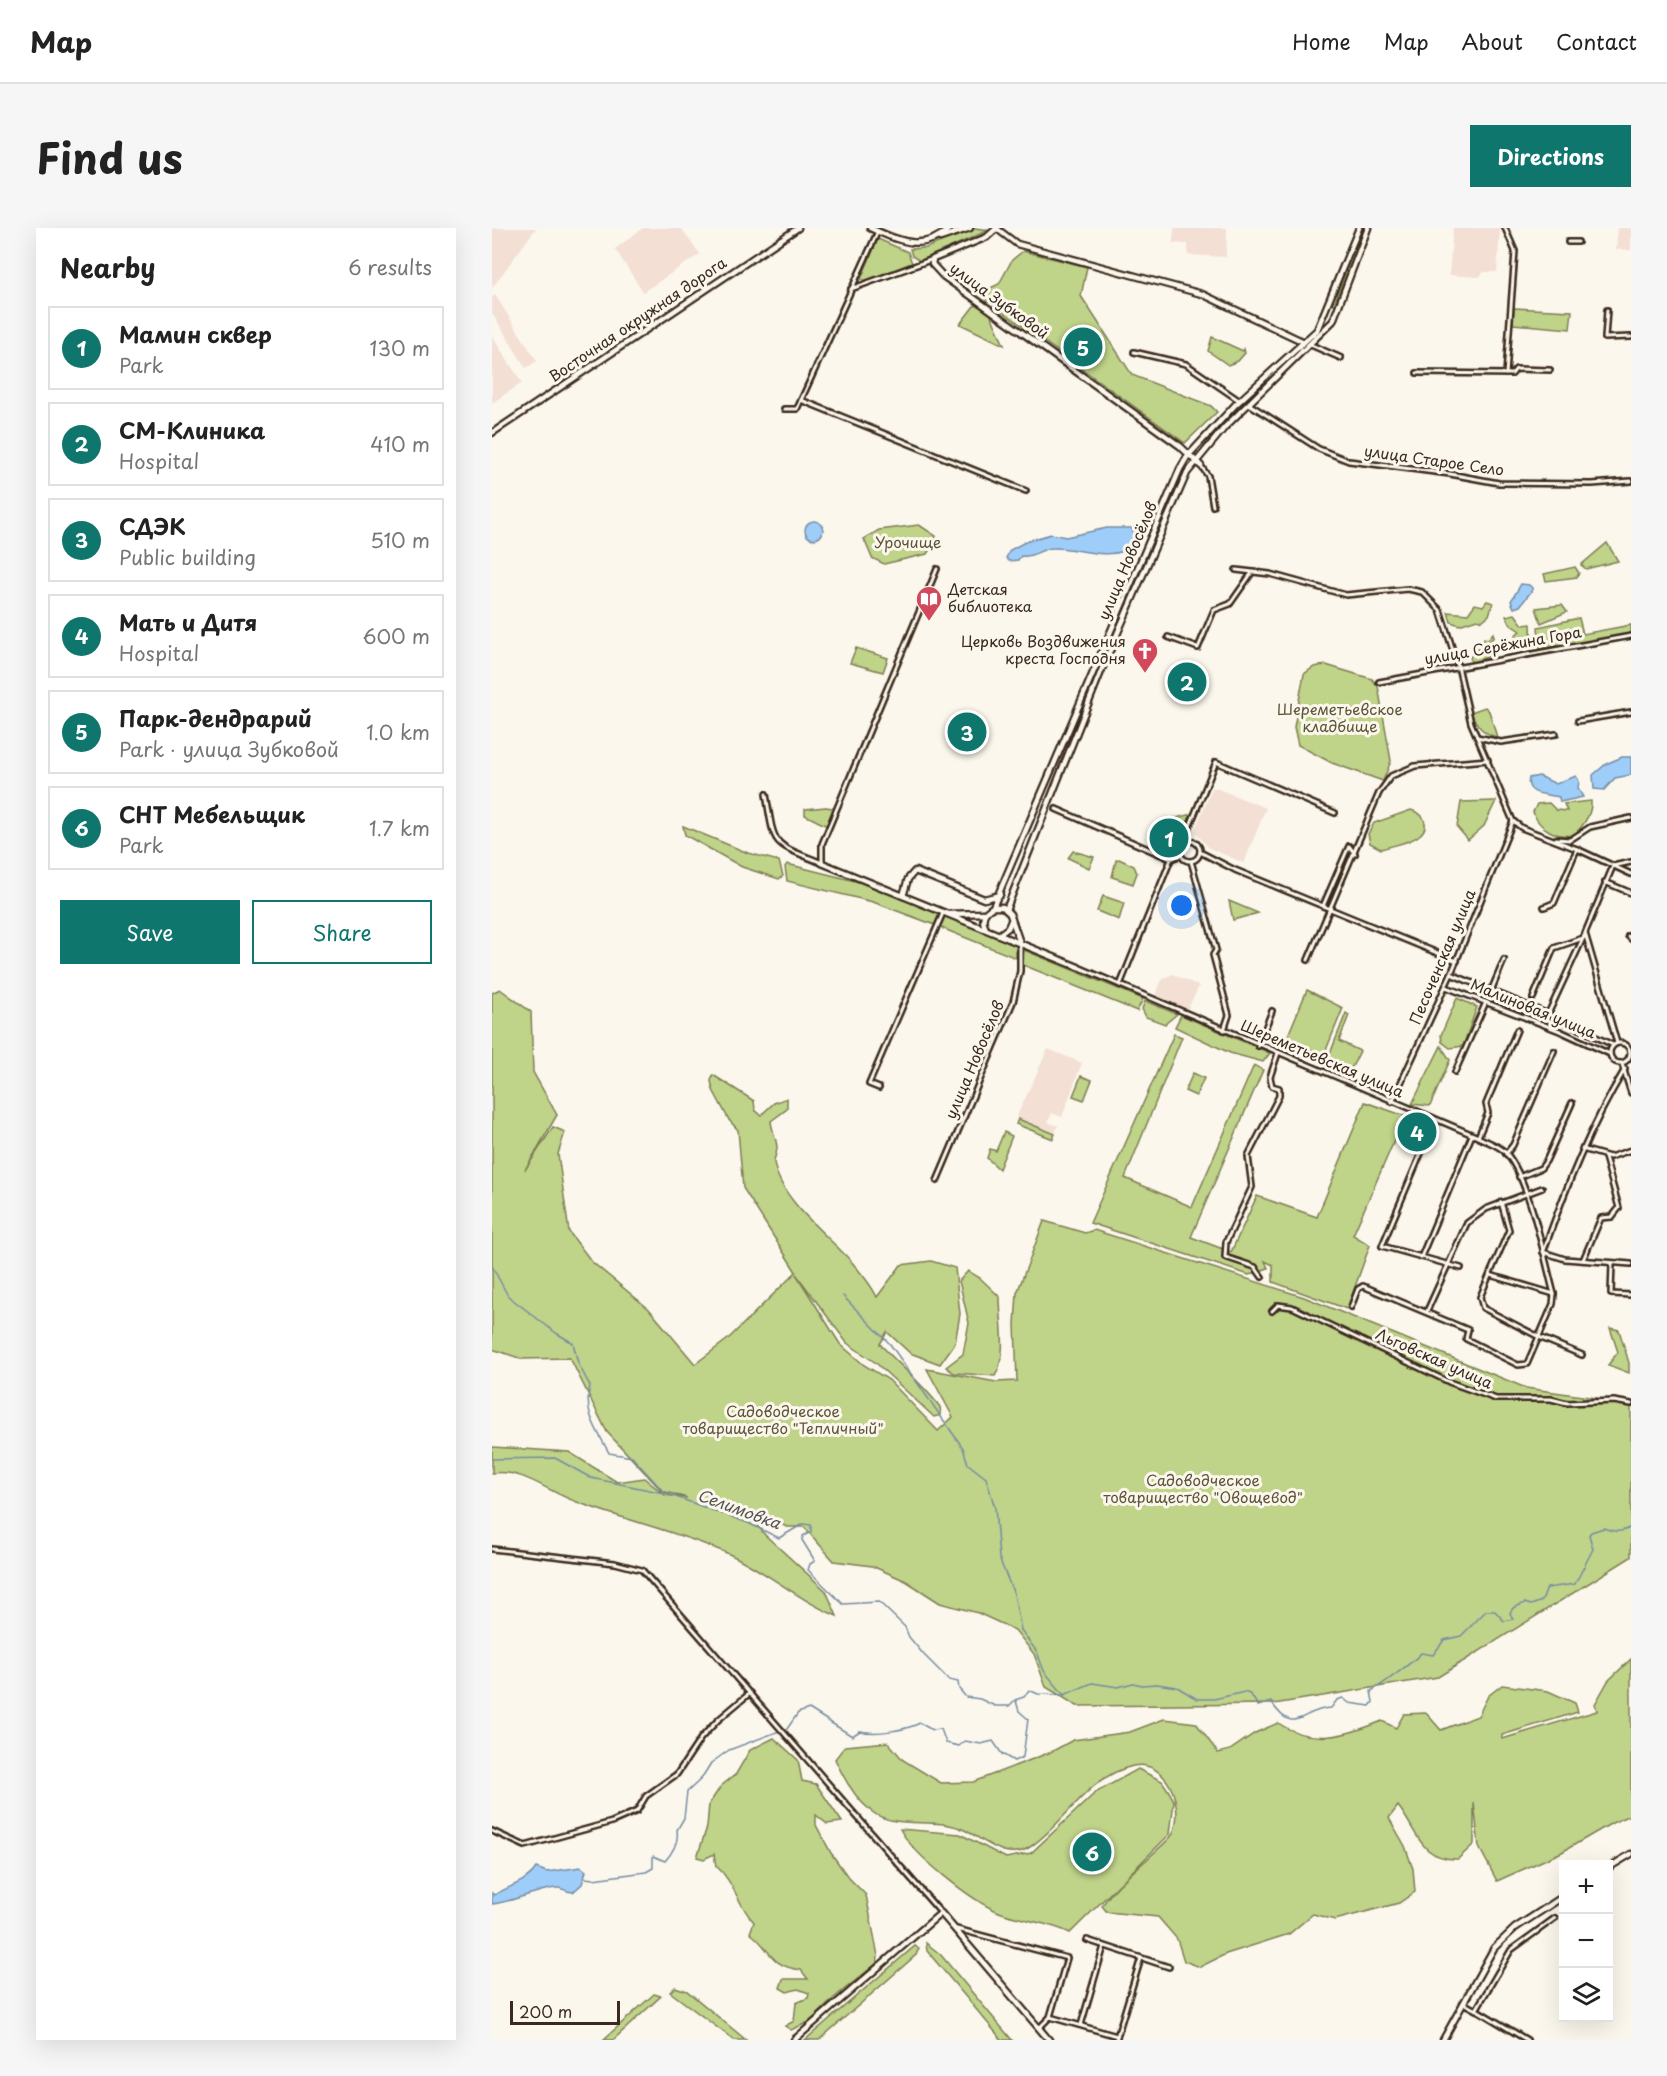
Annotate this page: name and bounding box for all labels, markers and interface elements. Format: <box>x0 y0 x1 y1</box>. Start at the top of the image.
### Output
text: Map <box>30 20 92 63</box>
text: Home <box>1292 25 1351 57</box>
text: Map <box>1384 25 1429 57</box>
text: About <box>1462 25 1523 57</box>
text: Contact <box>1556 25 1637 57</box>
text: Find us <box>36 125 183 188</box>
button: Directions <box>1470 125 1631 187</box>
text: Nearby <box>60 248 155 287</box>
street label: Восточная окружная дорога <box>544 250 731 387</box>
text: 6 results <box>348 252 432 282</box>
street label: улица Зубковой <box>946 256 1054 344</box>
text: Мамин сквер <box>119 317 272 350</box>
pin: 5 <box>1064 324 1102 370</box>
text: 1 <box>77 333 86 363</box>
text: 130 m <box>370 333 430 363</box>
text: Park <box>119 350 164 380</box>
text: СМ-Клиника <box>119 413 265 446</box>
text: 2 <box>74 429 89 459</box>
text: 410 m <box>370 429 430 459</box>
street label: улица Старое Село <box>1363 438 1506 481</box>
text: Hospital <box>119 446 199 476</box>
street label: улица Новосёлов <box>1091 497 1162 623</box>
text: СДЭК <box>119 509 186 542</box>
text: 3 <box>75 525 88 555</box>
text: 510 m <box>370 525 430 555</box>
park label: Урочище <box>874 530 942 553</box>
text: Public building <box>119 542 256 572</box>
place label: Детская библиотека <box>947 577 1033 617</box>
library icon: Детская библиотека <box>914 584 944 622</box>
text: Мать и Дитя <box>119 605 257 638</box>
street label: улица Серёжина Гора <box>1422 619 1584 670</box>
text: 4 <box>75 621 88 651</box>
text: 600 m <box>362 621 430 651</box>
place label: Церковь Воздвижения креста Господня <box>961 629 1126 669</box>
church icon: Церковь Воздвижения креста Господня <box>1130 636 1160 674</box>
text: Hospital <box>119 638 199 668</box>
pin: 2 <box>1168 660 1206 704</box>
park label: Шереметьевское кладбище <box>1277 697 1403 737</box>
text: Парк-дендрарий <box>119 701 312 734</box>
pin: 3 <box>948 710 986 754</box>
text: 5 <box>75 717 88 747</box>
text: 1.0 km <box>366 717 430 747</box>
text: Park · улица Зубковой <box>119 734 339 764</box>
text: СНТ Мебельщик <box>119 797 305 830</box>
text: 6 <box>74 813 89 843</box>
text: 1.7 km <box>369 813 430 843</box>
pin: 1 <box>1150 816 1188 860</box>
text: Park <box>119 830 164 860</box>
street label: Песоченская улица <box>1403 885 1481 1028</box>
your location <box>1167 891 1196 920</box>
button: Save <box>60 900 240 964</box>
button: Share <box>252 900 432 964</box>
street label: Малиновая улица <box>1467 972 1600 1044</box>
street label: улица Новосёлов <box>938 996 1009 1122</box>
street label: Шереметьевская улица <box>1237 1013 1408 1103</box>
pin: 4 <box>1398 1110 1436 1154</box>
street label: Льговская улица <box>1373 1322 1497 1394</box>
park label: Садоводческое товарищество "Тепличный" <box>682 1399 884 1439</box>
park label: Садоводческое товарищество "Овощевод" <box>1103 1468 1303 1508</box>
water label: Селимовка <box>694 1482 785 1535</box>
pin: 6 <box>1072 1830 1112 1874</box>
map controls <box>1559 1860 1613 2022</box>
button: + <box>1559 1860 1613 1914</box>
button: − <box>1559 1914 1613 1968</box>
button: layers <box>1559 1968 1613 2022</box>
scale bar <box>510 1998 620 2026</box>
text: 200 m <box>519 1999 572 2023</box>

